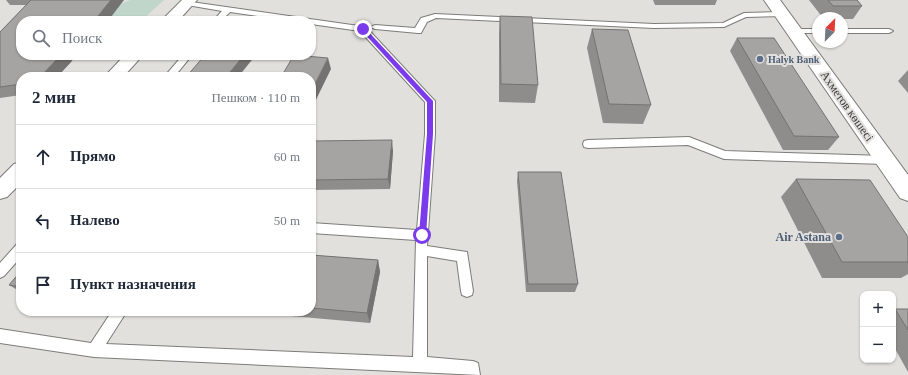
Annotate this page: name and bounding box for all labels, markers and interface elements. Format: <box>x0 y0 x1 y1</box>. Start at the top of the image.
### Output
north arrow <box>812 12 848 48</box>
search box <box>16 16 316 60</box>
route end <box>354 20 372 38</box>
icon: search <box>30 27 52 49</box>
text: Поиск <box>62 30 102 46</box>
marker: Halyk Bank <box>755 54 765 64</box>
place label: Halyk Bank <box>768 54 820 65</box>
street label: Ахметов көшесі <box>818 68 877 144</box>
text: 2 мин <box>32 88 76 107</box>
text: Пешком · 110 m <box>211 90 300 105</box>
icon: ahead <box>32 146 54 168</box>
text: Прямо <box>70 148 116 164</box>
text: 60 m <box>274 149 300 164</box>
icon: left <box>32 210 54 232</box>
text: Налево <box>70 212 120 228</box>
text: 50 m <box>274 213 300 228</box>
route start <box>413 226 431 244</box>
place label: Air Astana <box>776 230 831 244</box>
marker: Air Astana <box>834 232 844 242</box>
icon: arrive <box>32 274 54 296</box>
text: Пункт назначения <box>70 276 196 292</box>
map controls <box>860 291 896 363</box>
button: + <box>860 291 896 327</box>
button: − <box>860 327 896 363</box>

